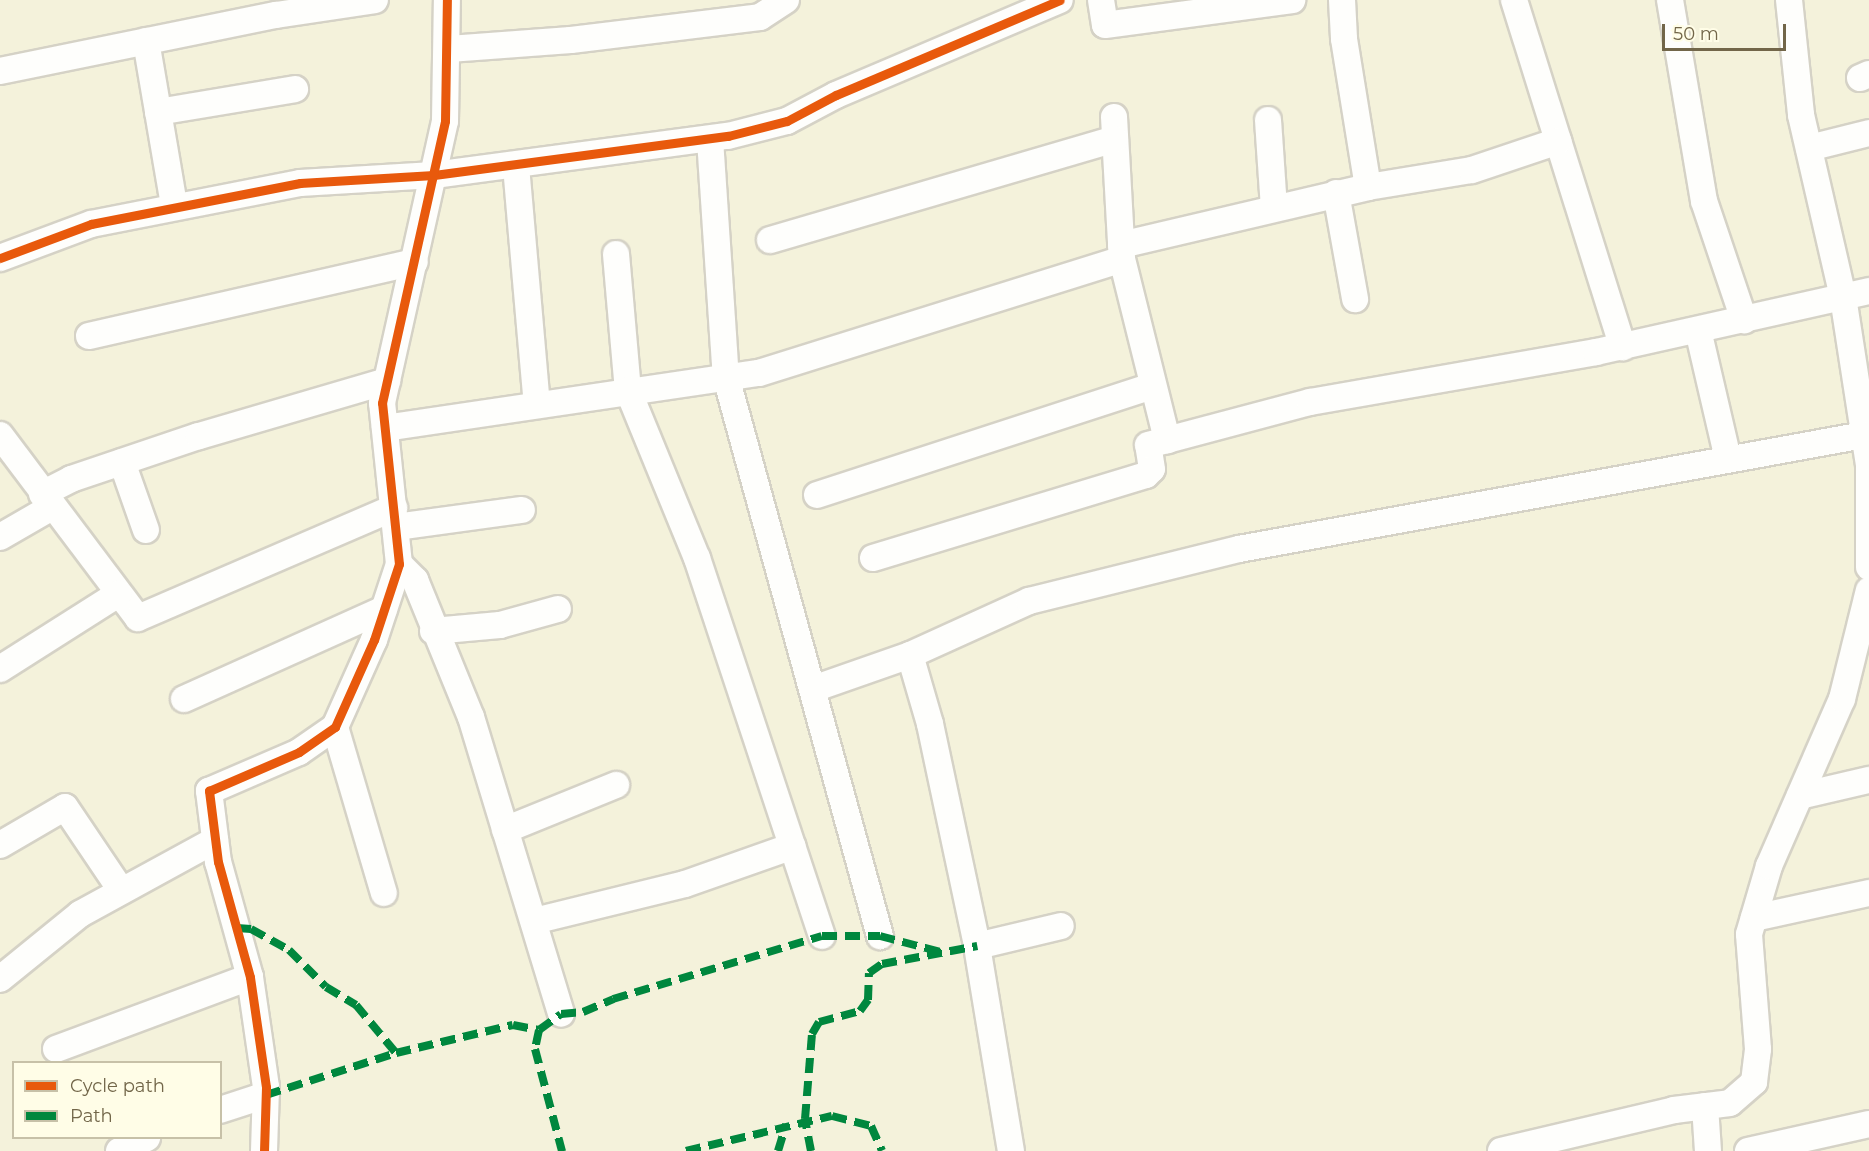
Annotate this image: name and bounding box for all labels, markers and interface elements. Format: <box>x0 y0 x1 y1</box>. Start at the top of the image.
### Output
scale bar <box>1665 12 1790 50</box>
text: 50 m <box>1673 23 1719 45</box>
legend <box>12 1061 222 1139</box>
text: Cycle path <box>70 1075 165 1097</box>
text: Path <box>70 1105 113 1127</box>

